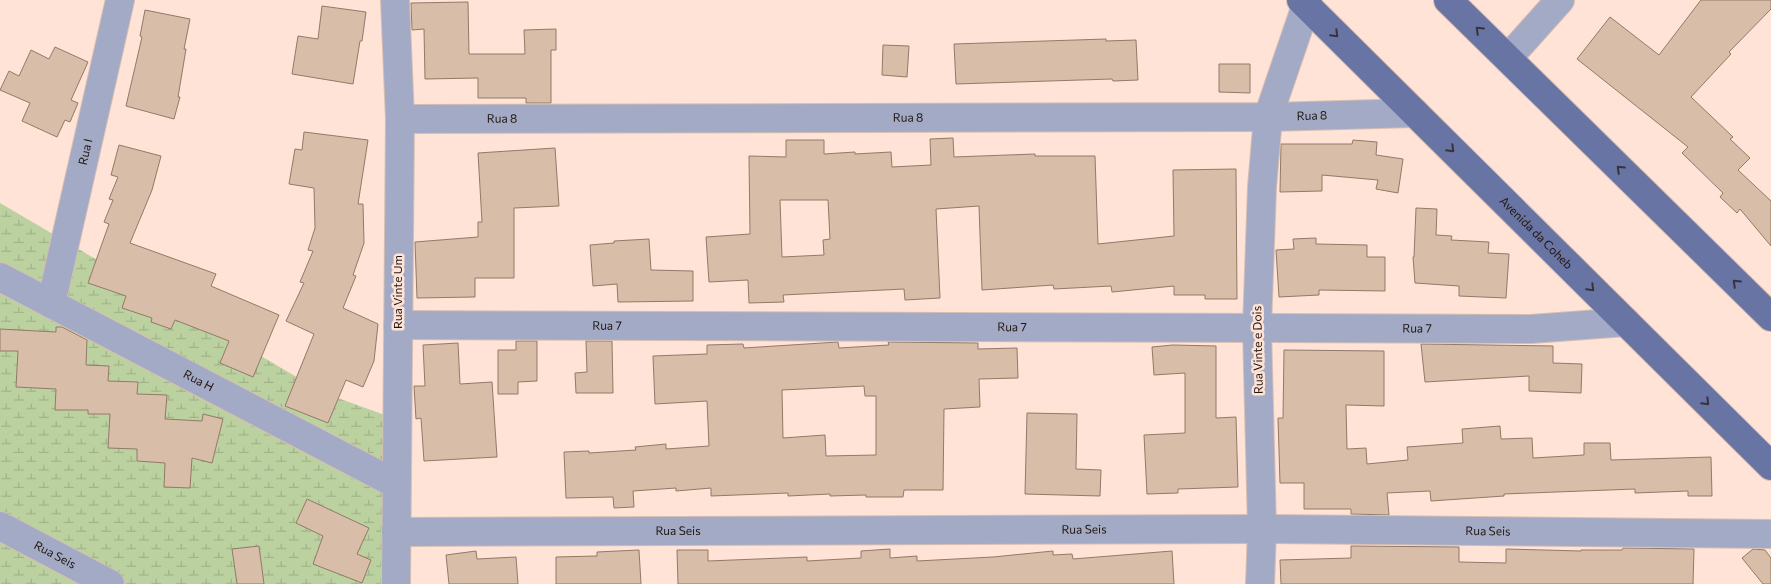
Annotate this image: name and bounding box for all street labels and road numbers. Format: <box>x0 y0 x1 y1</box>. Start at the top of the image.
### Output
street label: Rua 8 <box>1296 107 1327 122</box>
street label: Rua 8 <box>893 110 923 124</box>
street label: Rua 8 <box>487 111 517 125</box>
street label: Rua I <box>75 137 94 166</box>
street label: Avenida da Coheb <box>1497 193 1576 271</box>
street label: Rua Vinte Um <box>390 255 404 329</box>
street label: Rua Vinte e Dois <box>1249 306 1265 394</box>
street label: Rua 7 <box>592 318 622 332</box>
street label: Rua 7 <box>997 319 1027 333</box>
street label: Rua 7 <box>1402 321 1432 335</box>
street label: Rua H <box>181 366 217 394</box>
street label: Rua Seis <box>1061 522 1107 536</box>
street label: Rua Seis <box>655 523 701 537</box>
street label: Rua Seis <box>1465 523 1511 537</box>
street label: Rua Seis <box>32 537 79 571</box>

